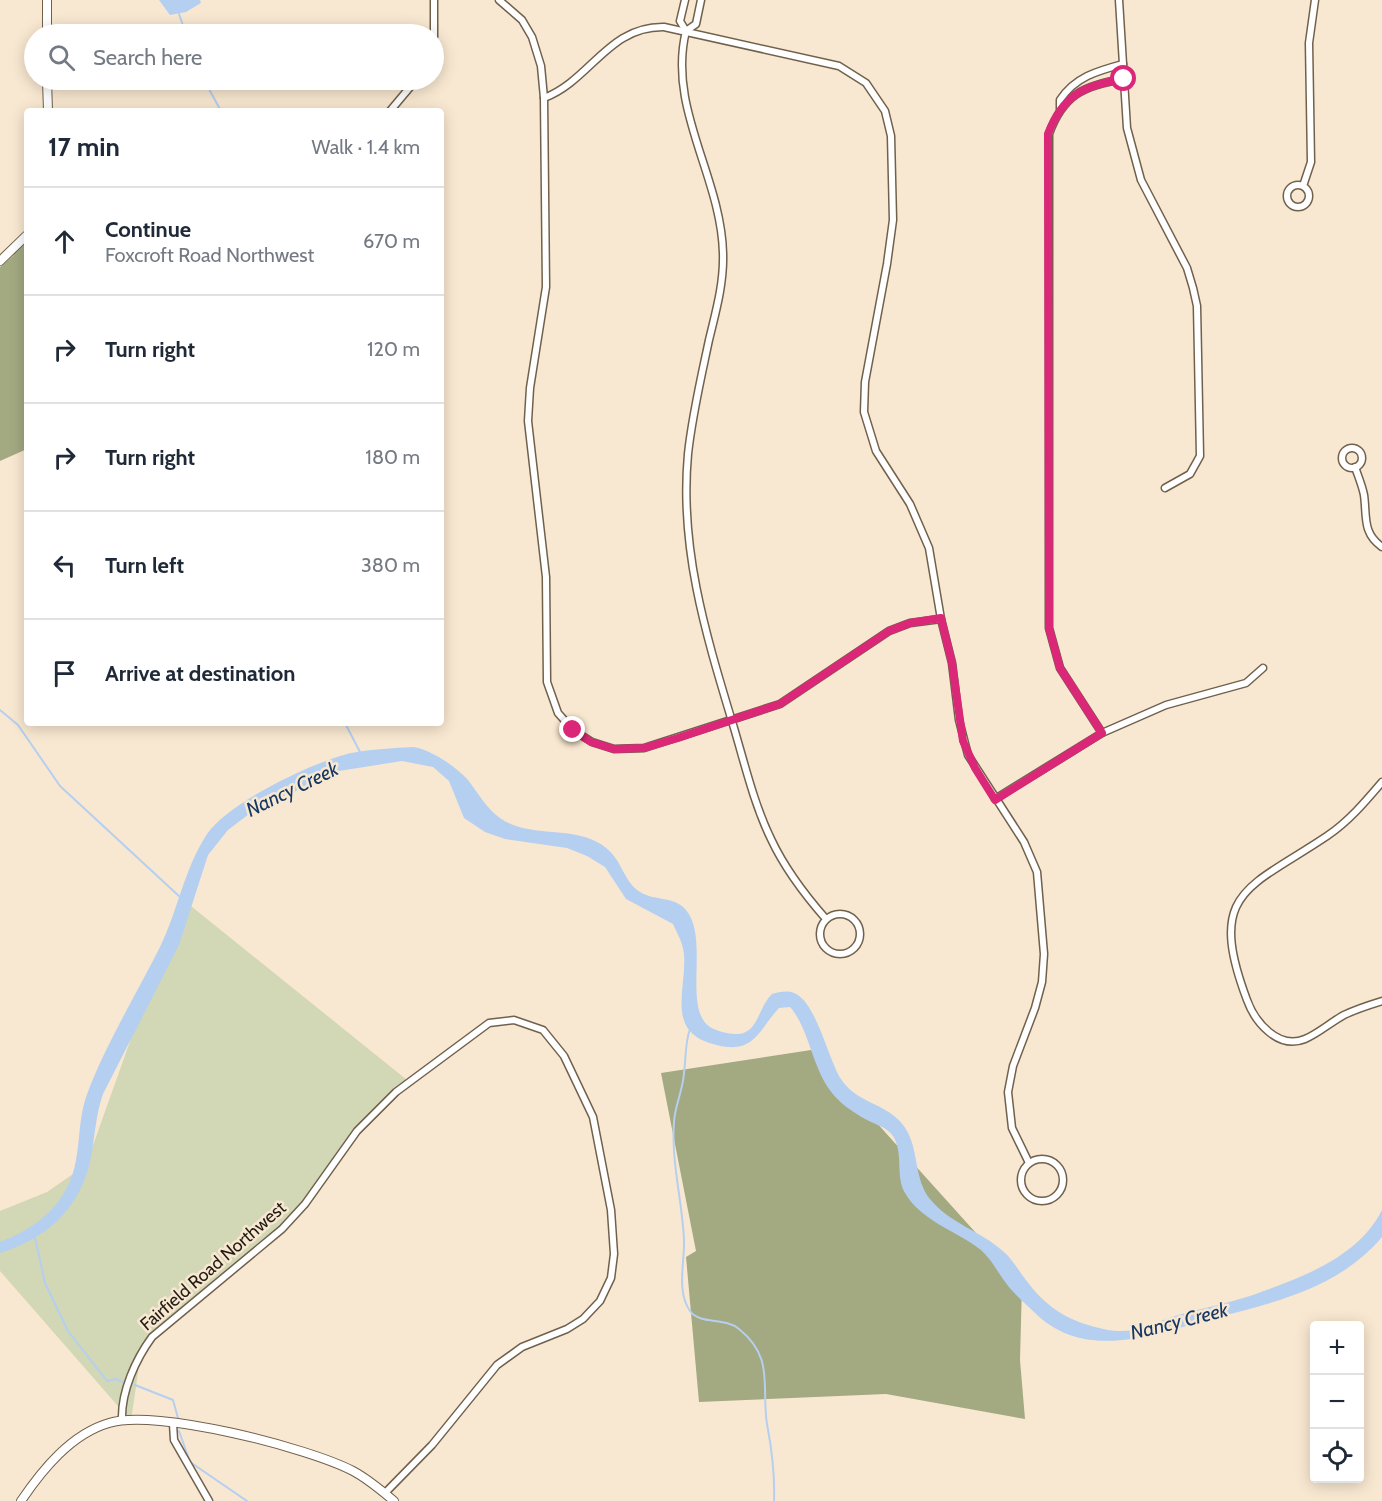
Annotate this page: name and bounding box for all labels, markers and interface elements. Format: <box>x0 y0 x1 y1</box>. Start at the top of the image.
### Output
search box <box>24 24 444 90</box>
icon: search <box>45 41 78 74</box>
text: Search here <box>93 44 202 71</box>
route start <box>1110 65 1136 91</box>
text: 17 min <box>48 131 120 163</box>
text: Walk · 1.4 km <box>312 135 420 159</box>
text: Continue <box>105 216 191 243</box>
icon: ahead <box>48 225 81 258</box>
text: 670 m <box>363 229 420 253</box>
text: Foxcroft Road Northwest <box>105 243 314 267</box>
icon: right <box>48 333 81 366</box>
text: Turn right <box>105 336 195 363</box>
text: 120 m <box>367 337 420 361</box>
icon: right <box>48 441 81 474</box>
text: Turn right <box>105 444 195 471</box>
text: 180 m <box>365 445 420 469</box>
icon: left <box>48 549 81 582</box>
text: Turn left <box>105 552 184 579</box>
text: 380 m <box>361 553 420 577</box>
icon: arrive <box>48 657 81 690</box>
text: Arrive at destination <box>105 660 295 687</box>
route end <box>559 716 585 742</box>
water label: Nancy Creek <box>242 756 343 822</box>
street label: Fairfield Road Northwest <box>136 1197 290 1335</box>
water label: Nancy Creek <box>1128 1297 1232 1345</box>
map controls <box>1310 1321 1364 1483</box>
button: + <box>1310 1321 1364 1375</box>
button: − <box>1310 1375 1364 1429</box>
button: locate <box>1310 1429 1364 1483</box>

